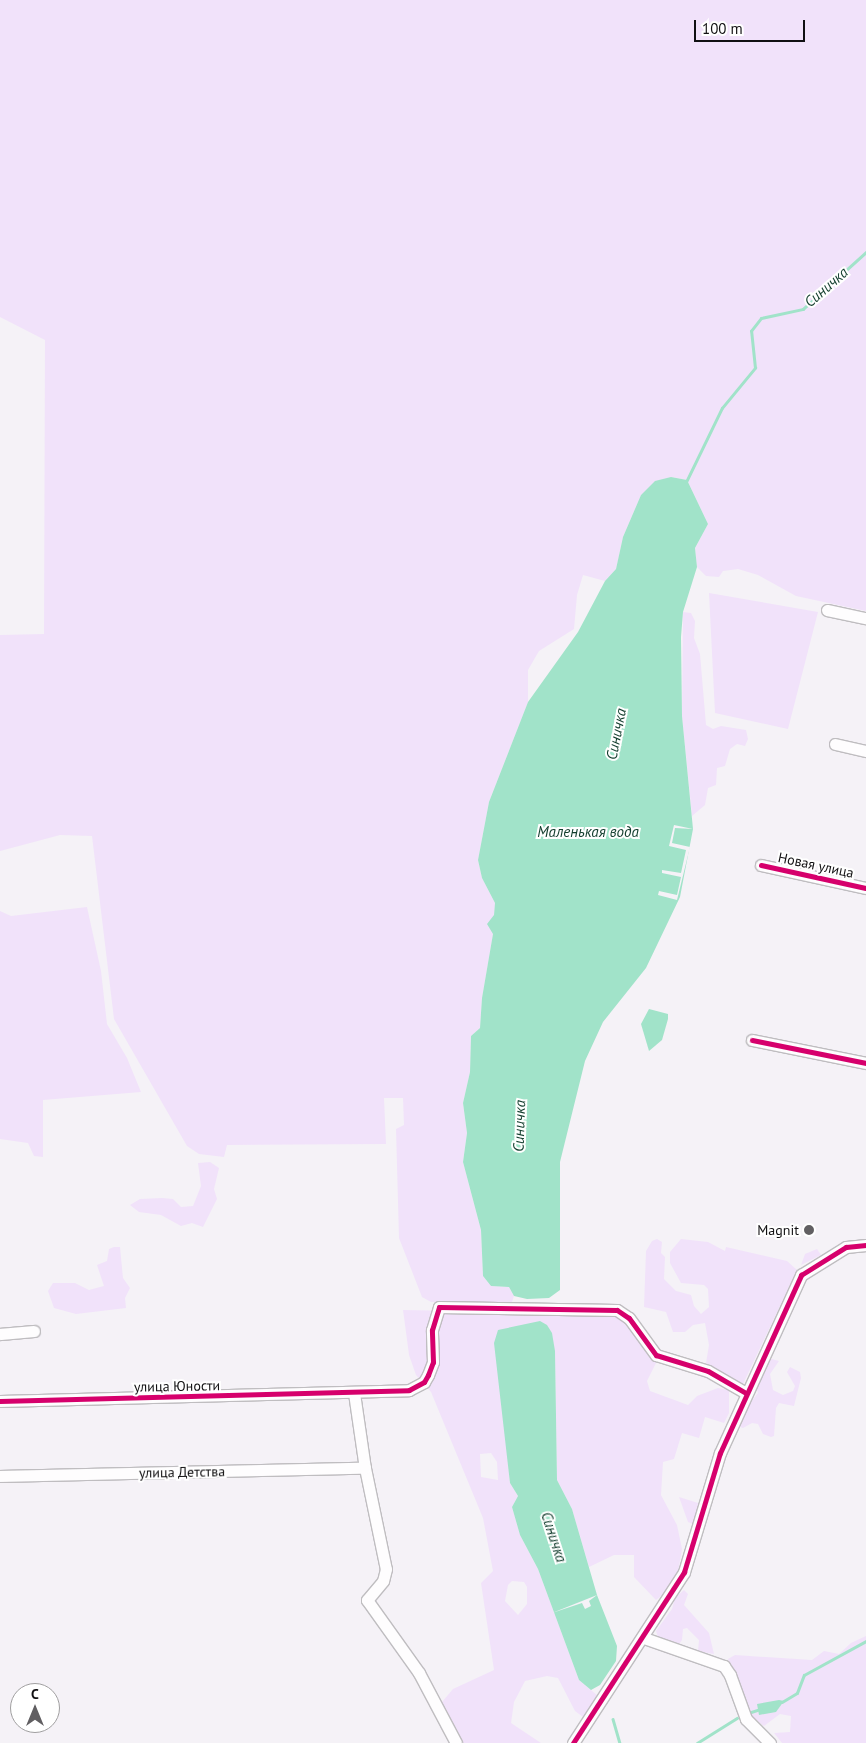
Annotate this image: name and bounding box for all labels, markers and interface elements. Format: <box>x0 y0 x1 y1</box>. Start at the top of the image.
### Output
scale bar <box>696 10 807 42</box>
text: 100 m <box>702 19 743 38</box>
water label: Синичка <box>801 263 851 311</box>
water label: Синичка <box>602 707 630 761</box>
water label: Маленькая вода <box>537 823 639 841</box>
street label: Новая улица <box>777 849 855 881</box>
water label: Синичка <box>509 1100 529 1152</box>
place label: Magnit <box>757 1222 799 1238</box>
marker: Magnit <box>803 1224 815 1236</box>
street label: улица Юности <box>134 1377 220 1395</box>
street label: улица Детства <box>139 1463 225 1481</box>
water label: Синичка <box>537 1510 571 1564</box>
north arrow <box>10 1683 60 1733</box>
text: С <box>31 1685 39 1703</box>

